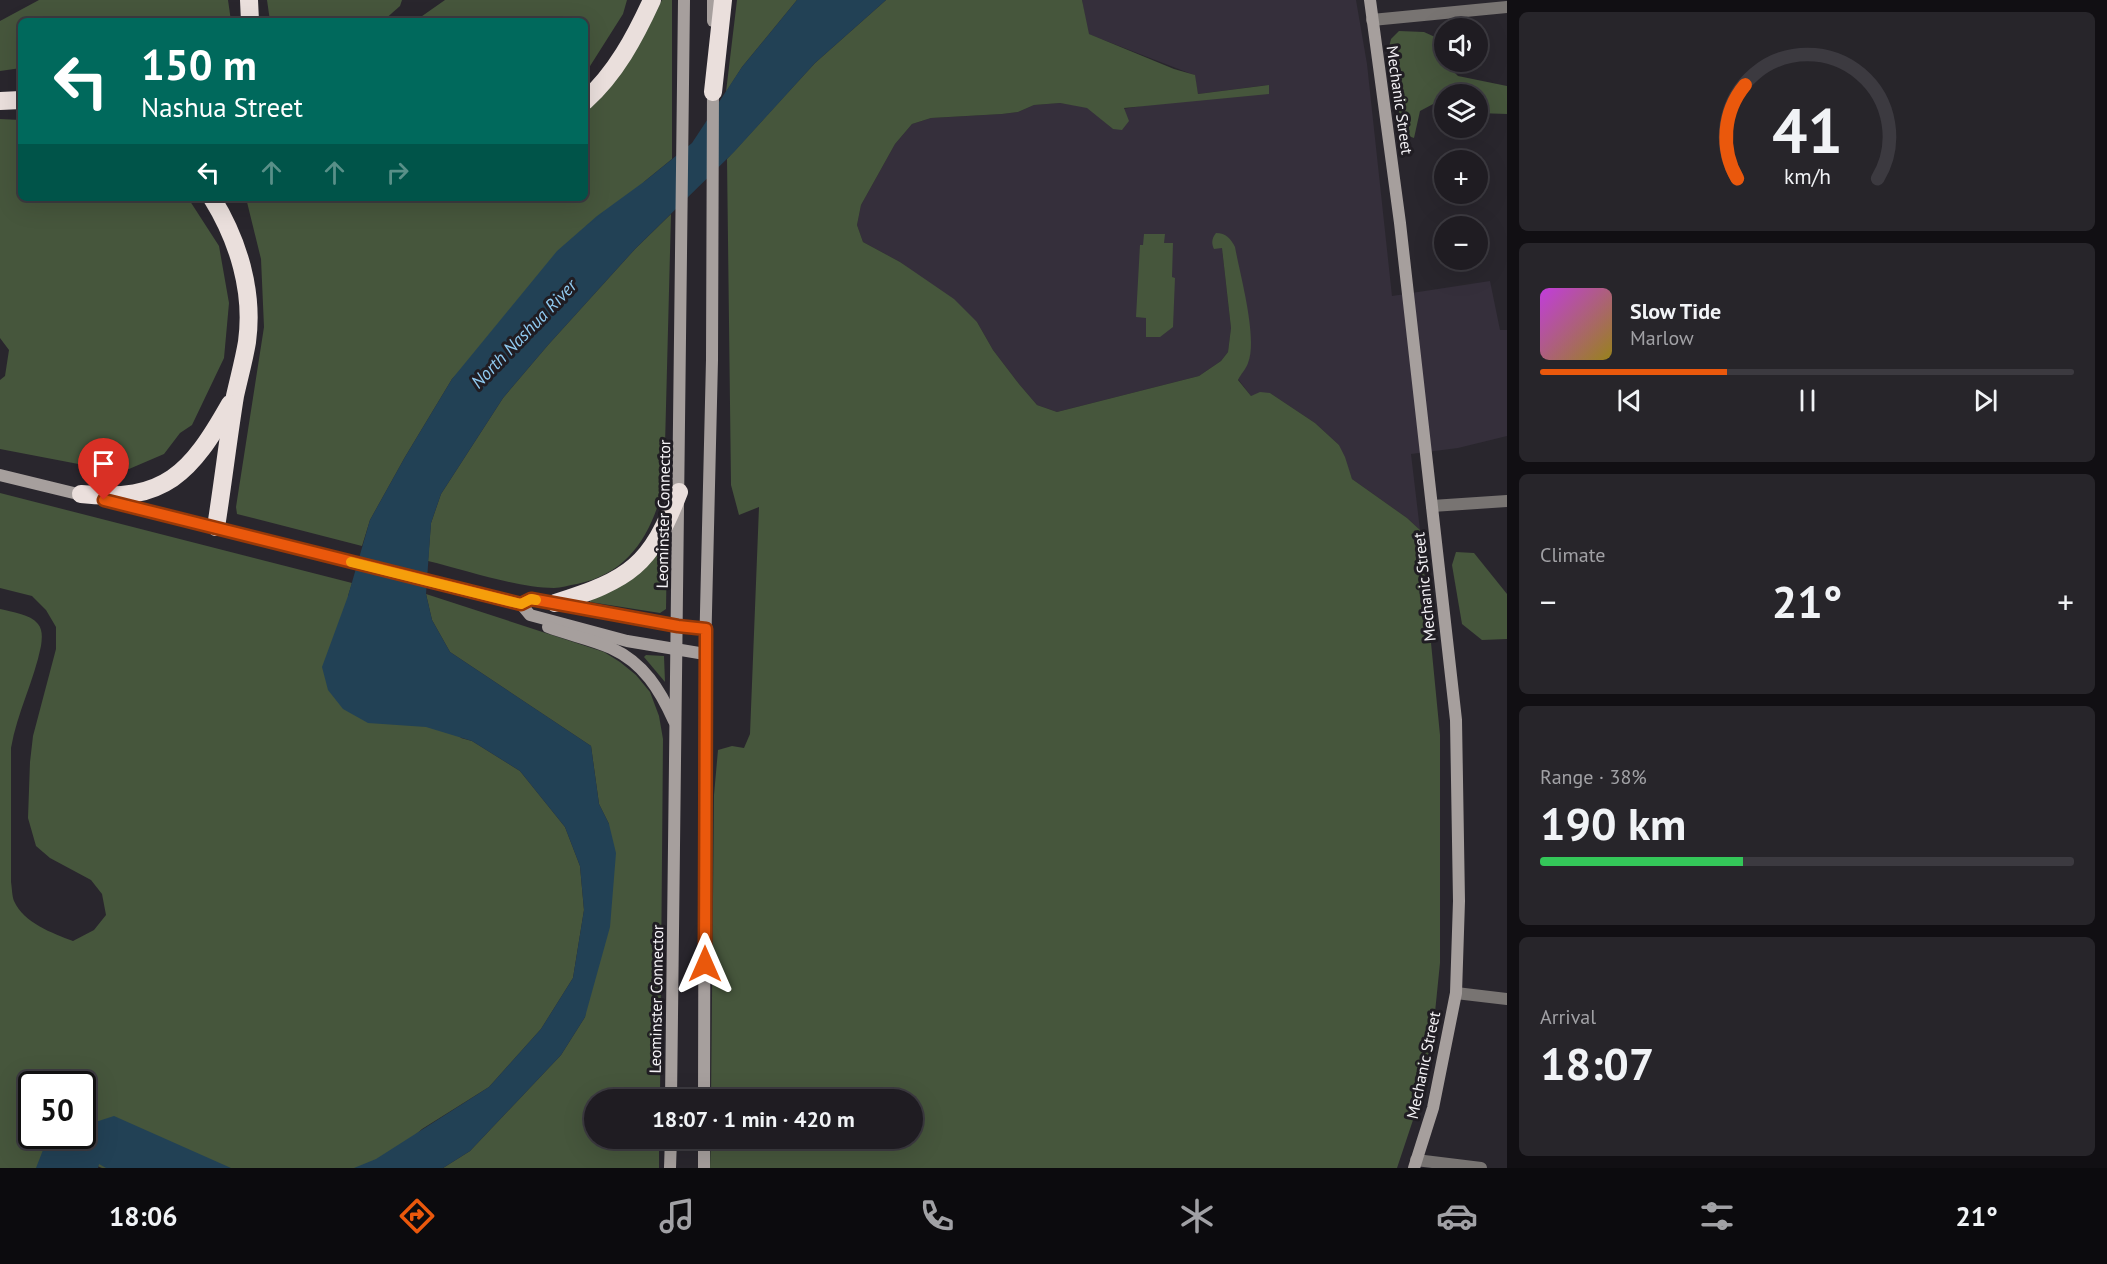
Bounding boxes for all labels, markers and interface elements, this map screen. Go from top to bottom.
map controls [1434,18,1488,270]
button: sound [1434,18,1488,72]
text: 150 m [141,37,257,92]
icon: left [42,42,120,120]
street label: Mechanic Street [1382,44,1418,156]
button: layers [1434,84,1488,138]
text: 41 [1772,89,1842,170]
text: Nashua Street [141,90,303,124]
button: + [1434,150,1488,204]
icon: left [192,156,225,189]
icon: ahead [255,156,288,189]
icon: ahead [318,156,351,189]
icon: right [381,156,414,189]
text: km/h [1783,162,1830,190]
button: − [1434,216,1488,270]
water label: North Nashua River [466,274,582,393]
text: Slow Tide [1630,297,1721,325]
text: Marlow [1630,325,1694,351]
icon: previous [1613,384,1646,417]
icon: pause [1791,384,1824,417]
icon: next [1969,384,2002,417]
pin [78,438,129,500]
street label: Leominster Connector [652,439,674,589]
icon: arrive [87,447,120,480]
street label: Mechanic Street [1408,531,1440,643]
text: Climate [1540,542,1606,568]
text: 21° [1772,572,1842,630]
text: − [1540,580,1557,623]
text: + [2057,580,2074,623]
text: Range · 38% [1540,764,1647,790]
text: 190 km [1540,794,1686,852]
street label: Leominster Connector [645,924,667,1074]
position arrow [673,932,737,996]
text: Arrival [1540,1004,1596,1030]
street label: Mechanic Street [1402,1009,1444,1121]
text: 18:07 [1540,1034,1654,1092]
speed limit sign: 50 [18,1071,96,1149]
text: 18:07 · 1 min · 420 m [652,1105,855,1133]
icon: directions [396,1195,438,1237]
icon: music [656,1195,698,1237]
icon: phone [916,1195,958,1237]
icon: climate [1176,1195,1218,1237]
icon: car [1436,1195,1478,1237]
icon: filters [1696,1195,1738,1237]
text: 18:06 [109,1199,178,1233]
text: 21° [1956,1199,1998,1233]

